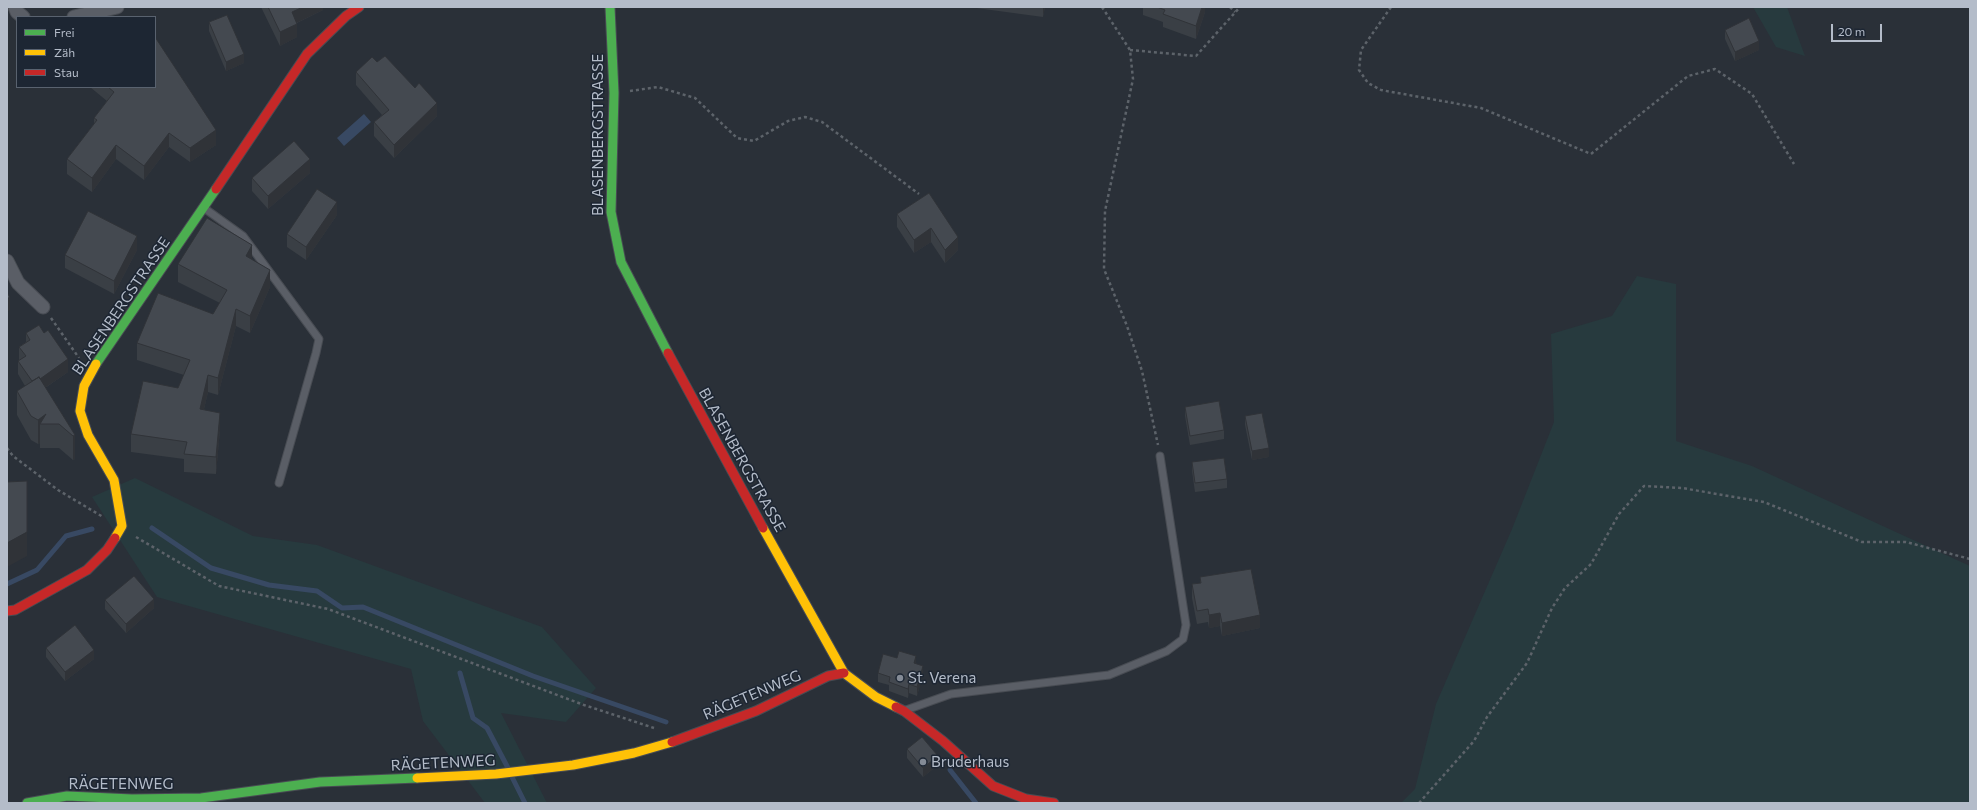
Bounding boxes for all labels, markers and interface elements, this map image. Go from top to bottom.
legend [16,16,156,88]
scale bar [1833,16,1884,42]
text: 20 m [1838,24,1865,38]
text: Frei [54,25,75,39]
text: Zäh [54,45,75,59]
street label: BLASENBERGSTRASSE [589,54,607,216]
text: Stau [54,65,79,79]
street label: BLASENBERGSTRASSE [68,234,174,378]
street label: BLASENBERGSTRASSE [695,385,789,535]
street label: RÄGETENWEG [700,666,804,724]
place label: St. Verena [908,669,976,687]
marker: St. Verena [895,673,905,683]
street label: RÄGETENWEG [390,751,496,775]
place label: Bruderhaus [931,753,1009,771]
marker: Bruderhaus [918,757,928,767]
street label: RÄGETENWEG [69,775,173,793]

